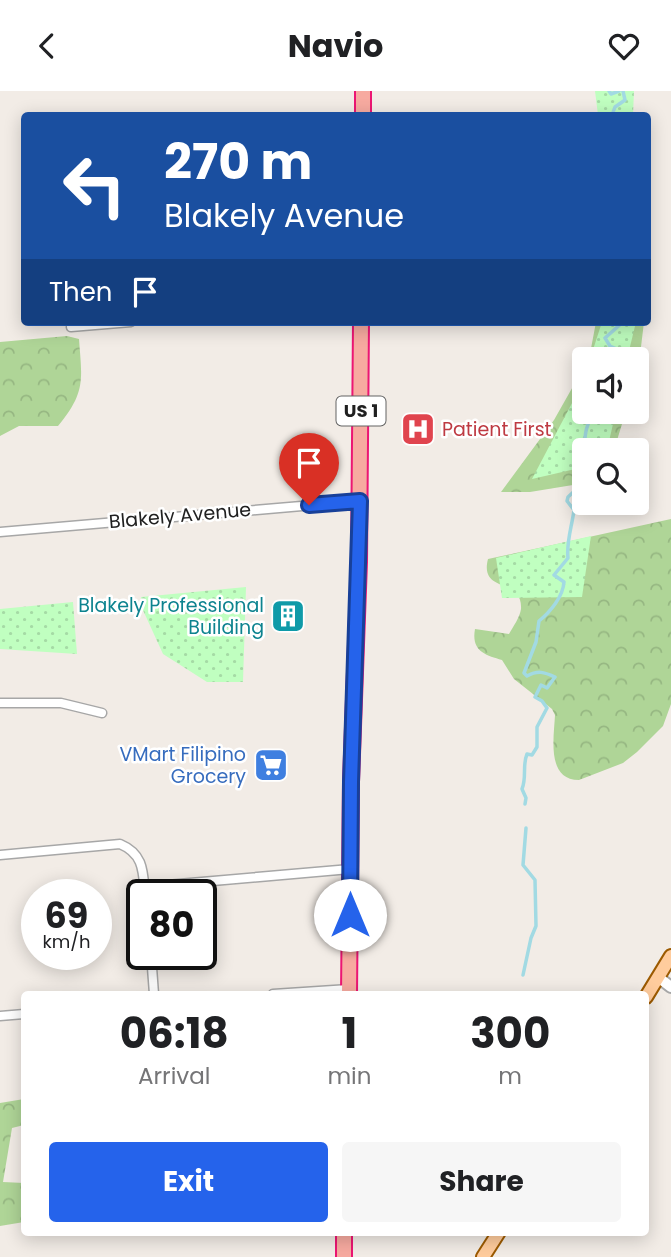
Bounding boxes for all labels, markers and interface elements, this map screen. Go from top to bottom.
text: Navio [288,23,383,68]
icon: back [28,27,66,65]
icon: heart [605,27,643,65]
text: 270 m [164,128,312,196]
icon: left [49,140,140,231]
text: Blakely Avenue [164,193,404,238]
icon: arrive [126,273,164,311]
text: Then [49,274,112,310]
map controls [572,347,649,515]
button: sound [572,347,649,424]
road number: US 1 [336,397,386,425]
hospital icon: Patient First [399,410,437,448]
place label: Patient First [442,416,552,443]
pin [279,433,339,505]
button: search [572,438,649,515]
icon: arrive [290,444,328,482]
street label: Blakely Avenue [108,496,252,535]
place label: Blakely Professional Building [78,592,264,641]
building icon: Blakely Professional Building [269,597,307,635]
place label: VMart Filipino Grocery [119,741,246,790]
supermarket icon: VMart Filipino Grocery [252,746,290,784]
position arrow [313,878,387,952]
speed limit sign: 80 [126,879,217,970]
text: 69 [45,891,88,940]
text: km/h [43,929,90,954]
text: 06:18 [120,1004,229,1063]
text: 1 [342,1004,357,1063]
text: 300 [470,1004,550,1063]
text: Arrival [138,1060,210,1092]
text: min [327,1060,371,1092]
text: m [498,1060,522,1092]
button: Exit [49,1142,328,1222]
button: Share [342,1142,621,1222]

